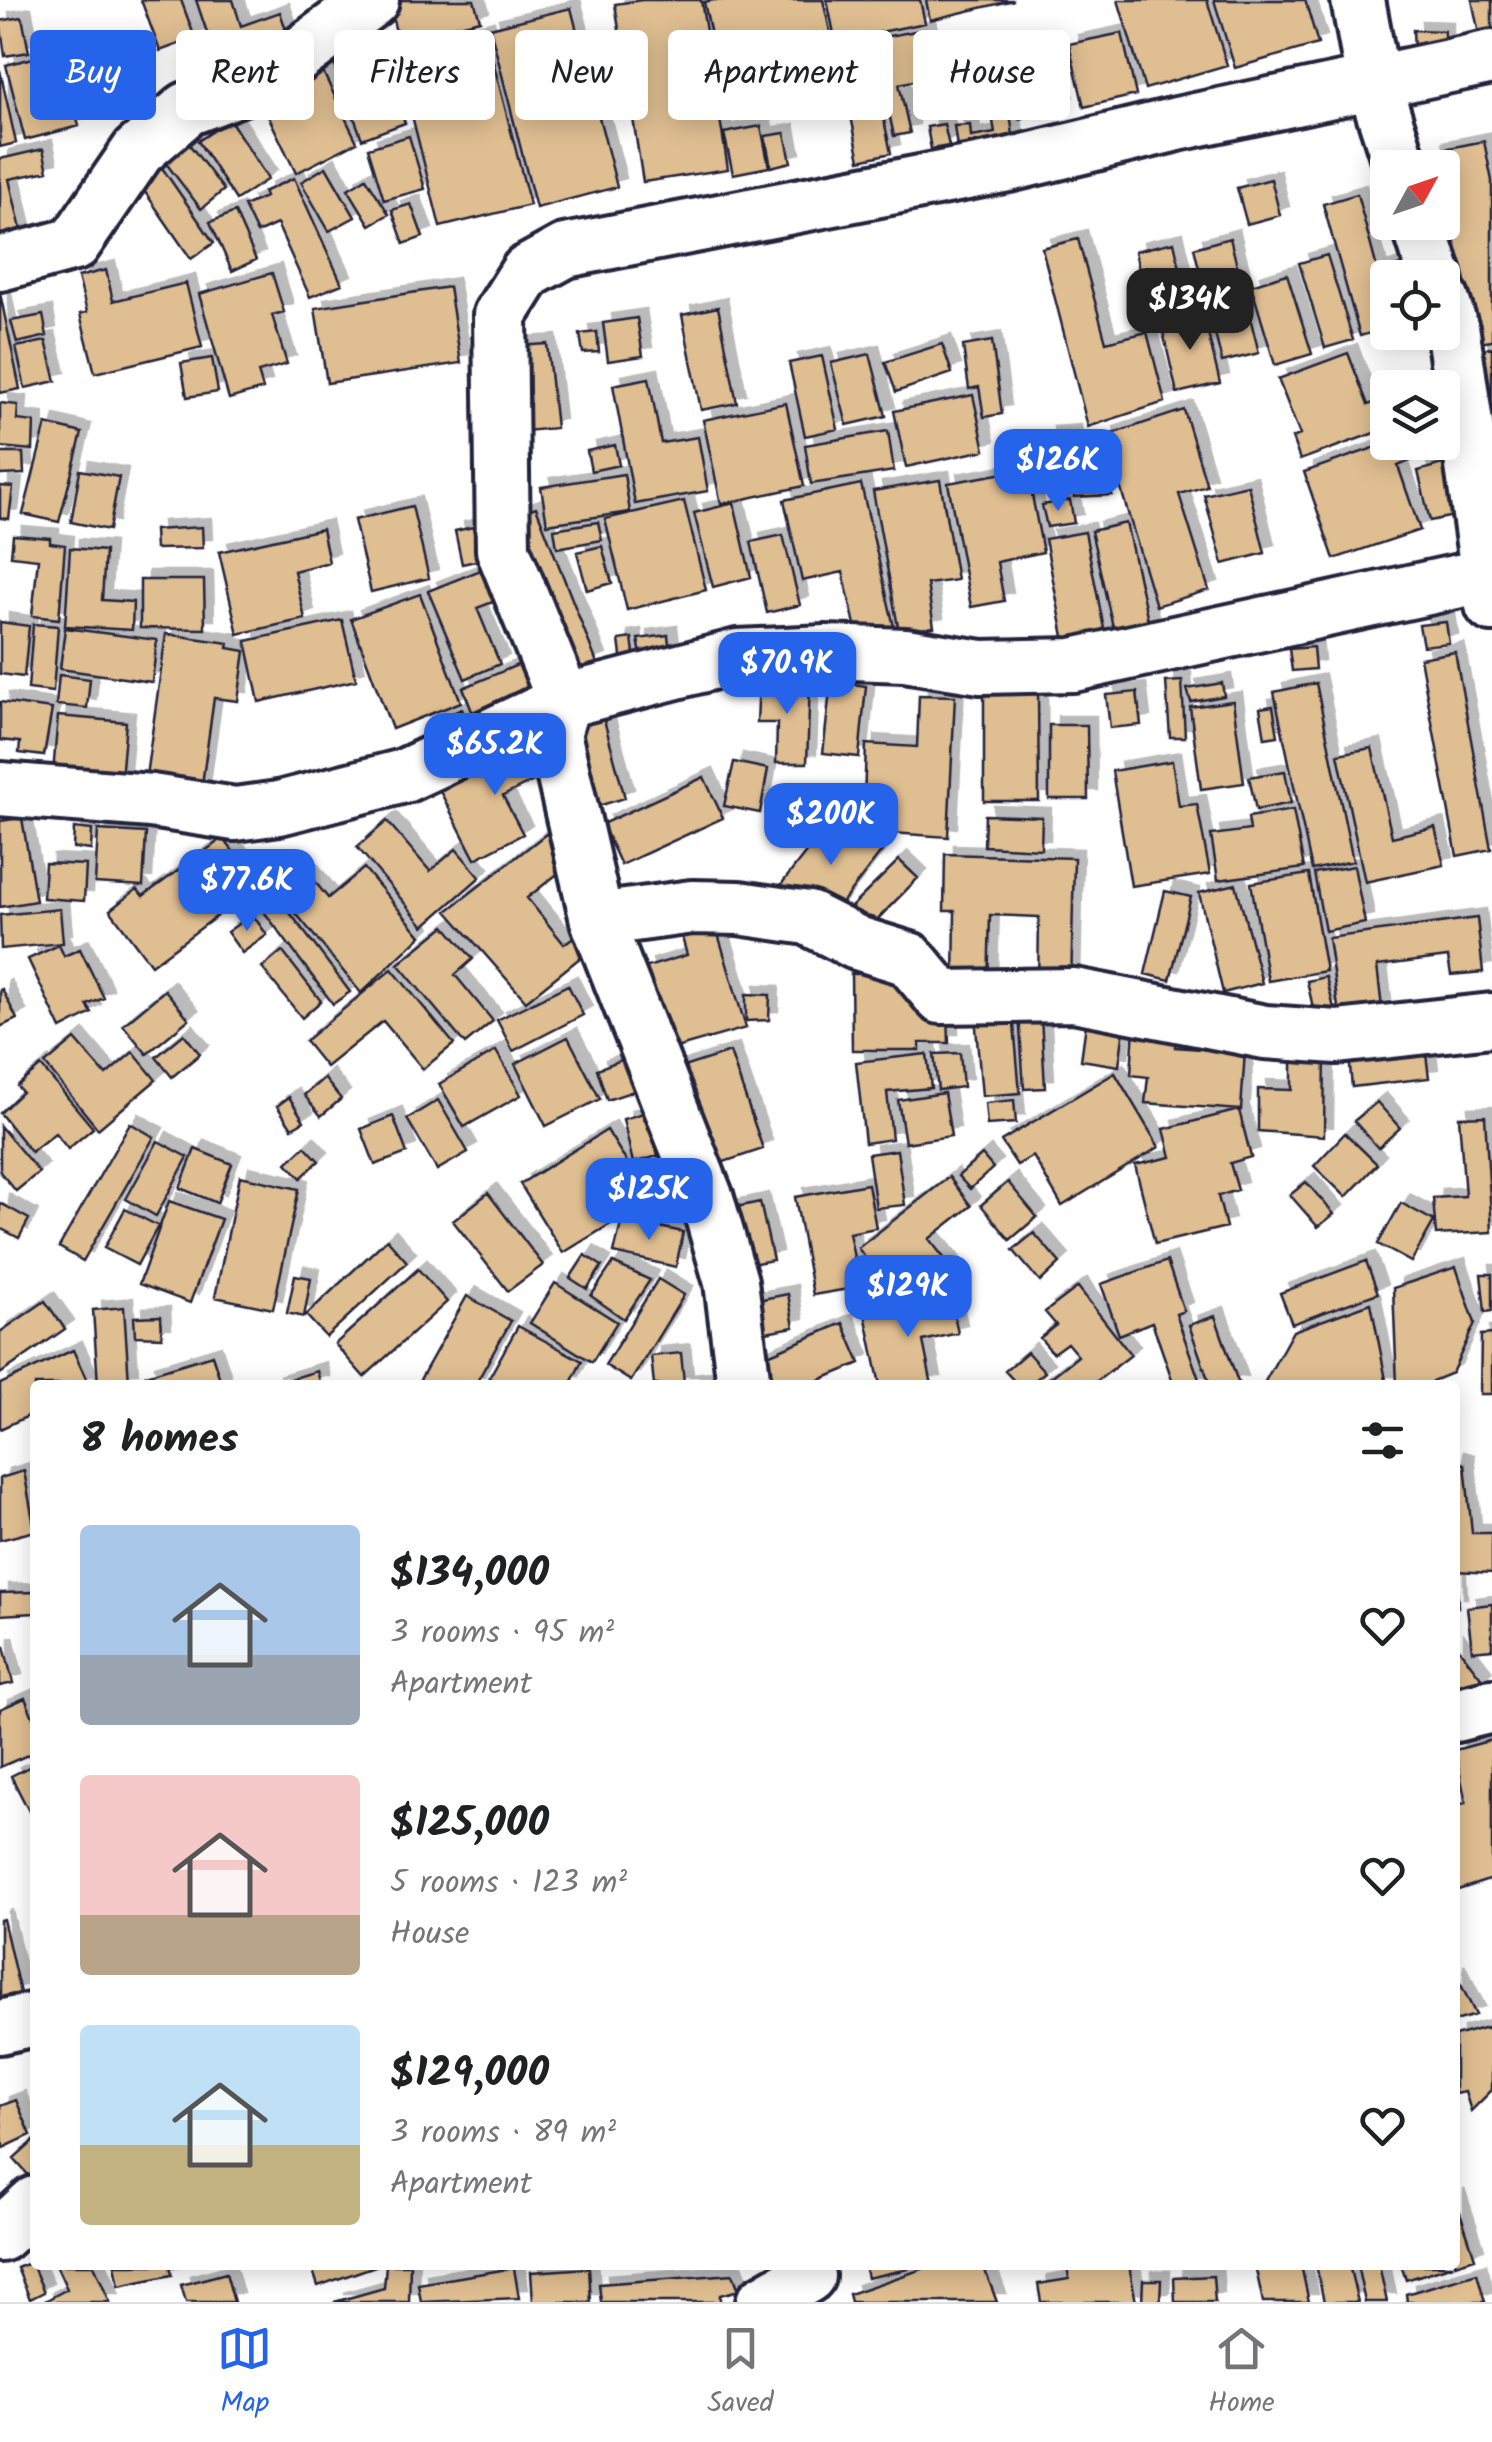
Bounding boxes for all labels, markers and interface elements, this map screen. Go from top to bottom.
chip: Buy [30,30,156,120]
chip: Rent [176,30,314,120]
chip: Filters [334,30,495,120]
chip: New [515,30,648,120]
chip: Apartment [668,30,893,120]
chip: House [913,30,1070,120]
north arrow [1370,150,1460,240]
map controls [1370,150,1460,460]
button: locate [1370,260,1460,350]
pin: $134K [1120,268,1260,353]
text: $134K [1149,275,1231,326]
button: layers [1370,370,1460,460]
pin: $126K [988,429,1128,514]
text: $126K [1016,436,1100,487]
pin: $70.9K [706,632,868,717]
text: $70.9K [740,639,834,690]
pin: $65.2K [414,713,576,798]
text: $65.2K [446,720,544,771]
pin: $200K [761,783,901,868]
text: $200K [786,790,876,841]
pin: $77.6K [166,849,328,934]
text: $77.6K [200,856,294,907]
pin: $125K [579,1158,719,1243]
text: $125K [608,1165,690,1216]
pin: $129K [838,1255,978,1340]
text: $129K [867,1262,949,1313]
text: 8 homes [80,1407,238,1474]
icon: filters [1355,1413,1410,1468]
text: $134,000 [390,1541,549,1608]
icon: home [160,1565,280,1685]
icon: heart [1355,1598,1410,1653]
text: 3 rooms · 95 m² [390,1608,614,1659]
text: Apartment [390,1659,532,1710]
text: $125,000 [390,1791,549,1858]
icon: home [160,1815,280,1935]
icon: heart [1355,1848,1410,1903]
text: 5 rooms · 123 m² [390,1858,627,1909]
text: House [390,1909,469,1960]
text: $129,000 [390,2041,549,2108]
icon: home [160,2065,280,2185]
icon: heart [1355,2098,1410,2153]
text: 3 rooms · 89 m² [390,2108,616,2159]
text: Apartment [390,2159,532,2210]
tab: Map [217,2321,272,2426]
tab: Saved [707,2321,774,2426]
tab: Home [1208,2321,1275,2426]

